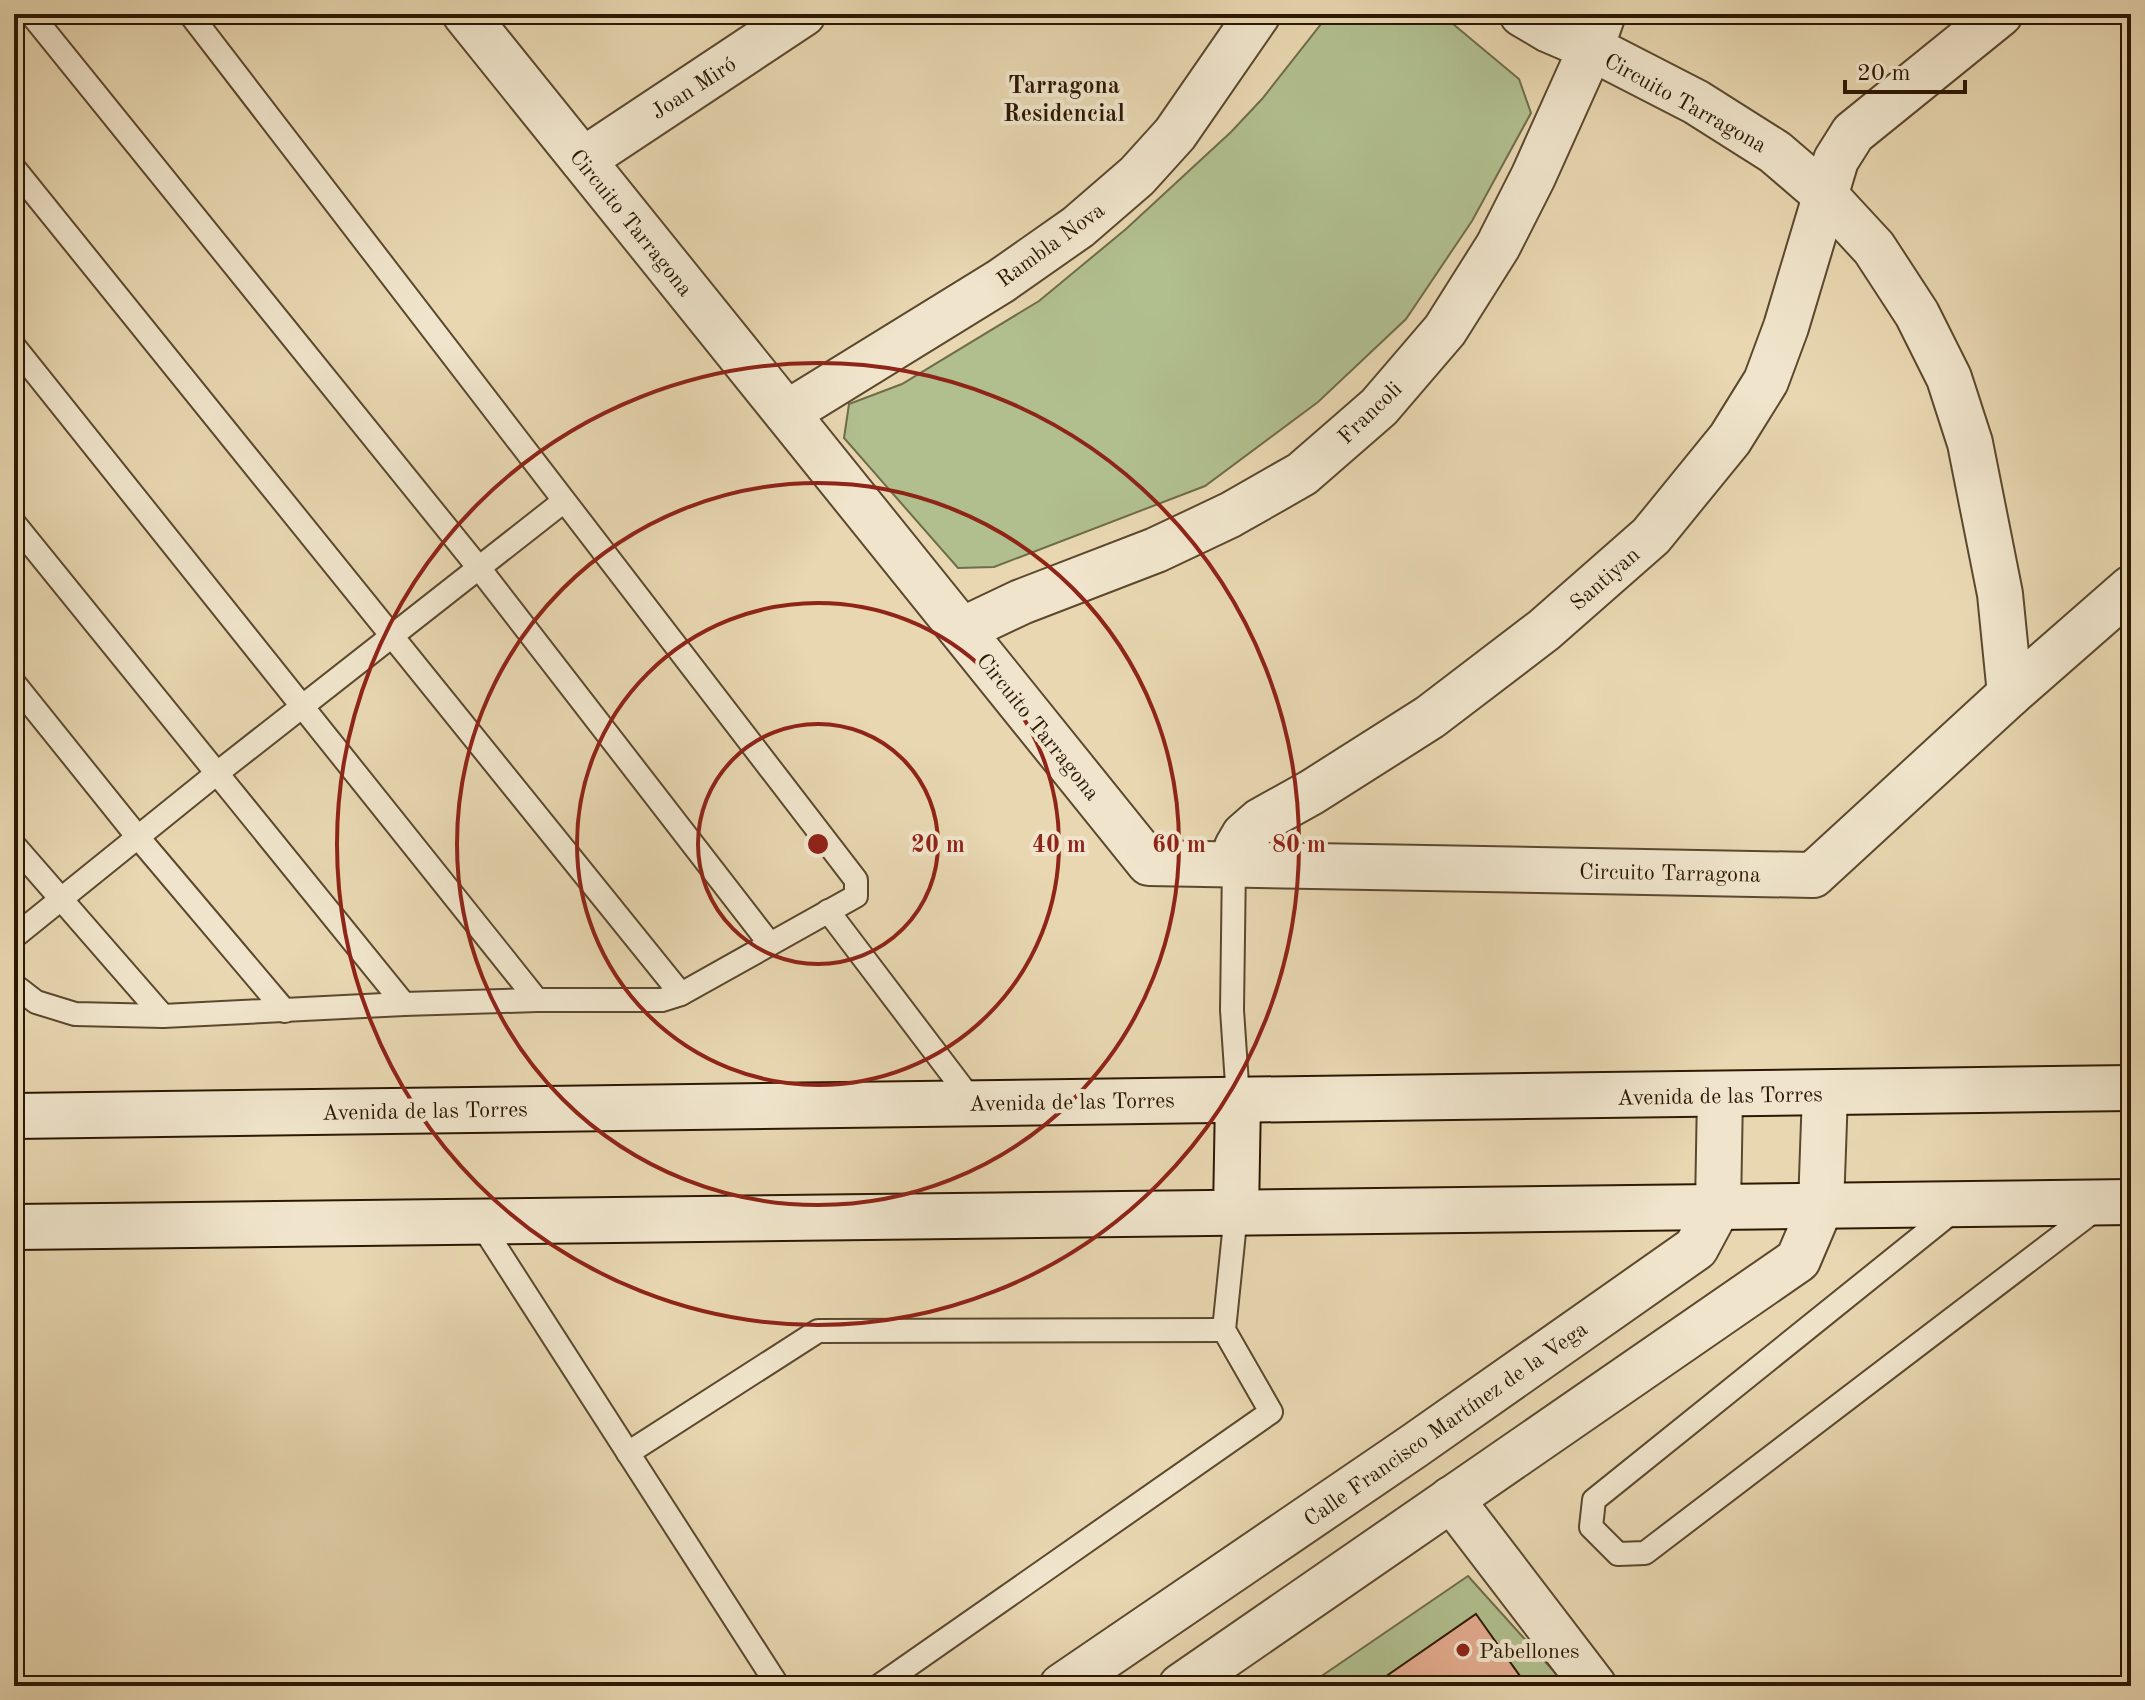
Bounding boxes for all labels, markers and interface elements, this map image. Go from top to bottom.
scale bar [1845,44,1965,94]
street label: Circuito Tarragona [1600,50,1770,157]
street label: Joan Miró [648,53,740,124]
text: 20 m [1857,62,1911,86]
district label: Tarragona Residencial [1003,75,1125,127]
street label: Circuito Tarragona [565,146,696,301]
street label: Rambla Nova [993,199,1109,292]
street label: Francoli [1334,378,1406,449]
street label: Santiyan [1566,544,1644,615]
street label: Circuito Tarragona [972,650,1103,805]
centre of rings [804,830,832,858]
text: 20 m [911,834,965,858]
text: 40 m [1032,834,1086,858]
text: 60 m [1152,834,1206,858]
text: 80 m [1272,834,1326,858]
street label: Circuito Tarragona [1579,861,1761,887]
street label: Avenida de las Torres [1617,1084,1823,1110]
street label: Avenida de las Torres [969,1090,1175,1116]
street label: Avenida de las Torres [322,1099,528,1125]
street label: Calle Francisco Martínez de la Vega [1300,1318,1592,1531]
marker: Pabellones [1454,1641,1472,1659]
place label: Pabellones [1479,1641,1580,1663]

